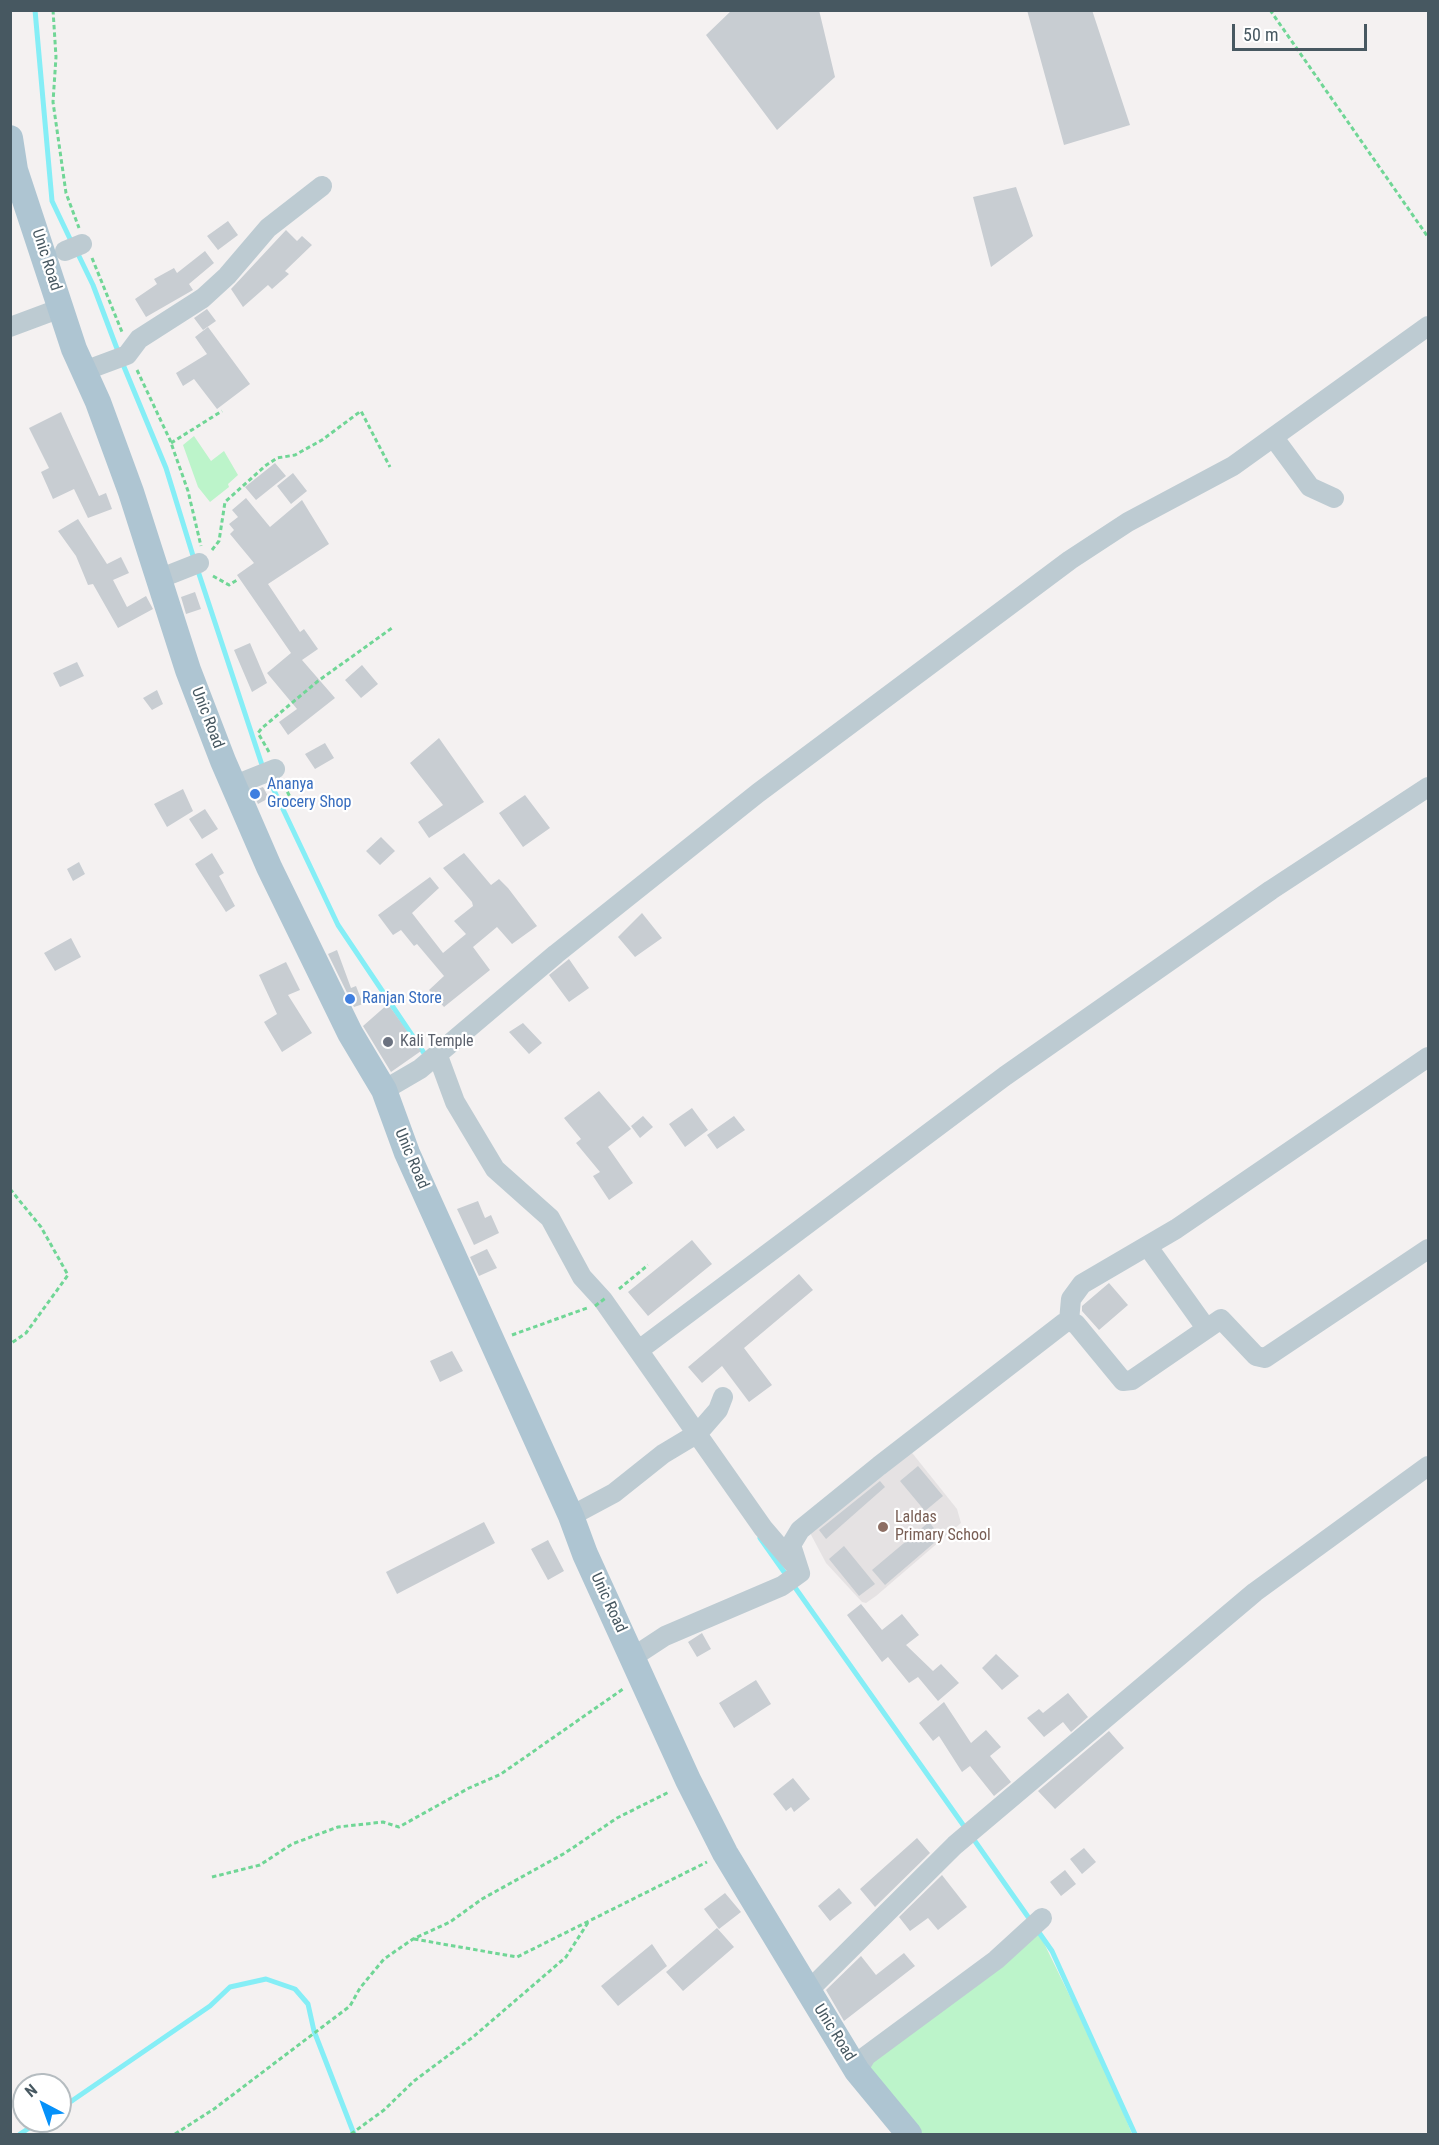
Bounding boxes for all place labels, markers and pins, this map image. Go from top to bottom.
place label: Ananya Grocery Shop [267,775,351,813]
marker: Ananya Grocery Shop [248,787,262,801]
place label: Ranjan Store [362,989,442,1009]
marker: Ranjan Store [343,992,357,1006]
place label: Kali Temple [400,1032,474,1052]
marker: Kali Temple [381,1035,395,1049]
place label: Laldas Primary School [895,1508,991,1546]
marker: Laldas Primary School [876,1520,890,1534]

